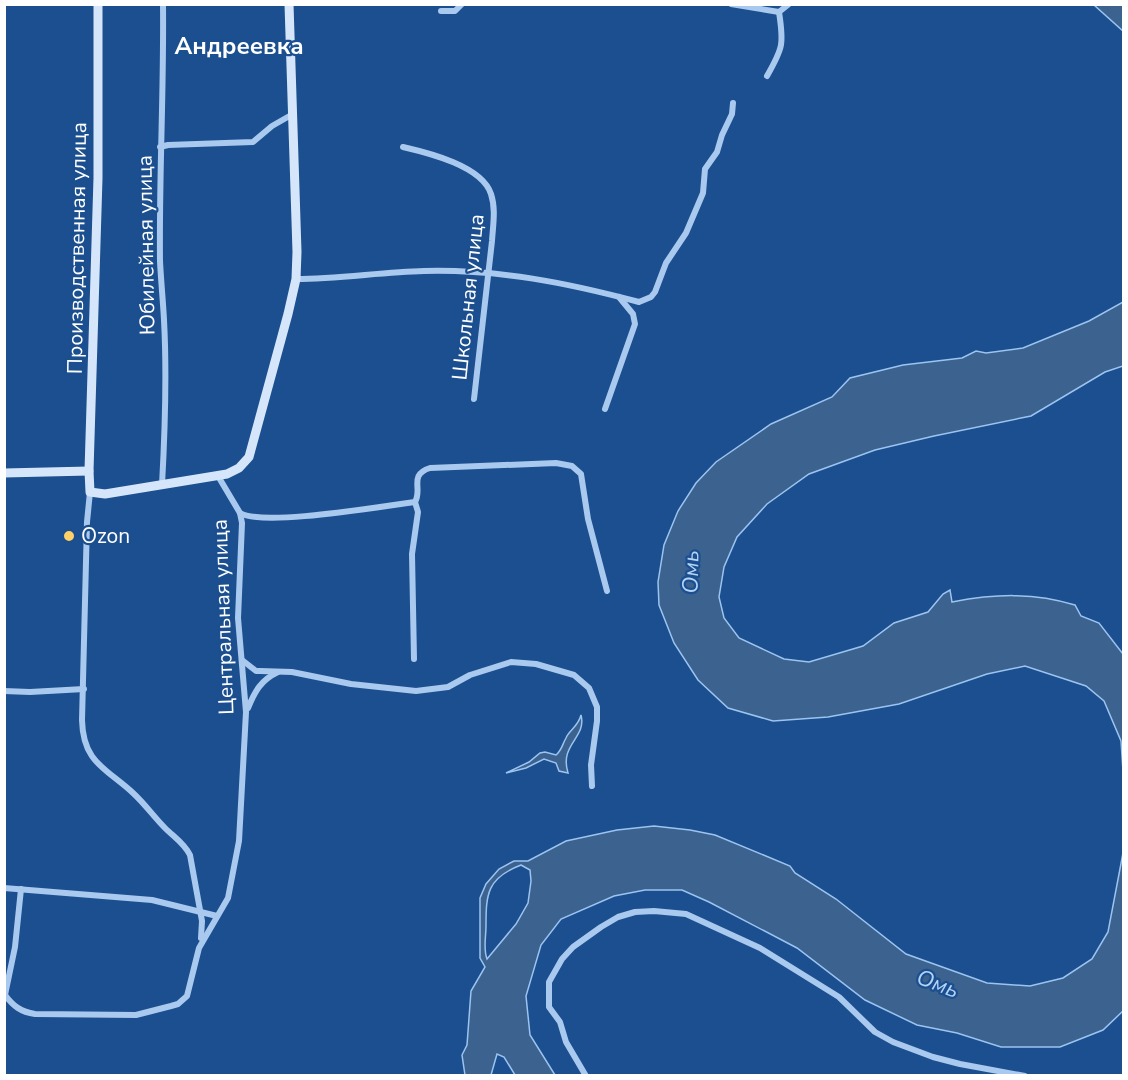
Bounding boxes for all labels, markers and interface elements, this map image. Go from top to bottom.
district label: Андреевка [174,30,304,62]
street label: Производственная улица [61,122,93,374]
street label: Юбилейная улица [130,155,162,335]
street label: Школьная улица [445,212,491,382]
street label: Центральная улица [206,519,240,715]
place label: Ozon [81,522,130,550]
marker: Ozon [62,529,76,543]
water label: Омь [676,550,706,594]
water label: Омь [912,962,963,1006]

